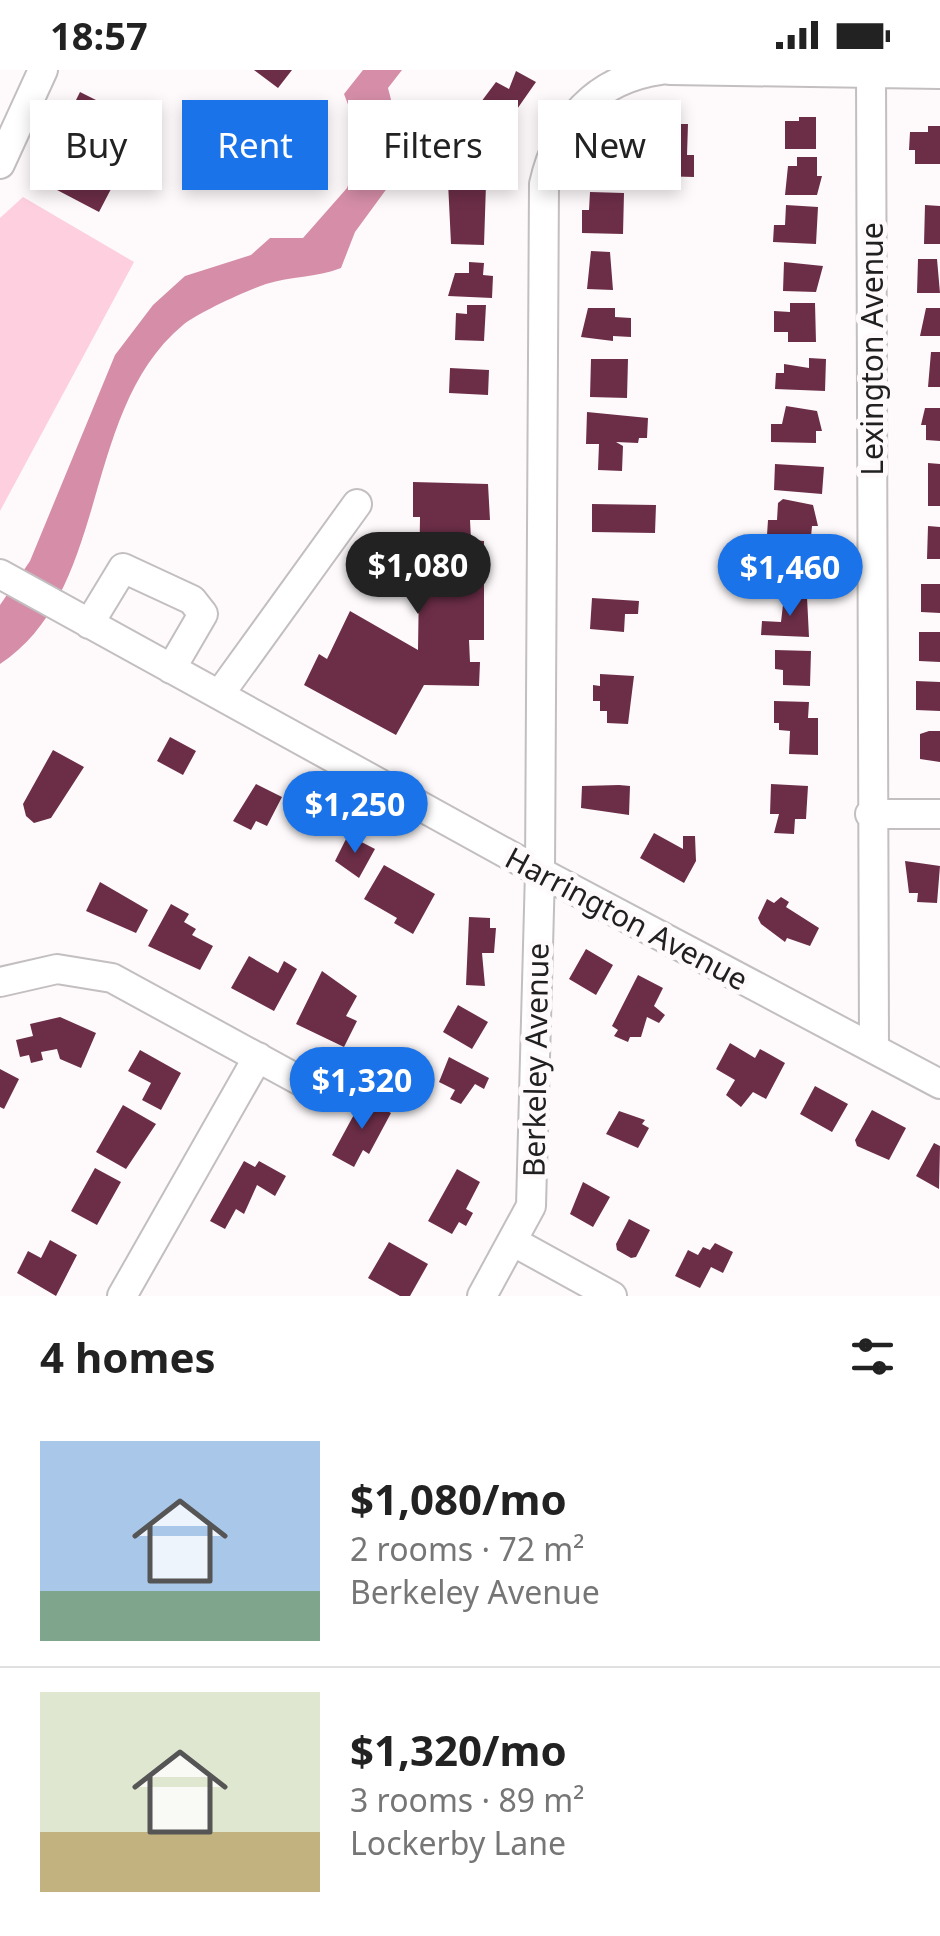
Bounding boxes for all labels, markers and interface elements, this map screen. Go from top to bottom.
text: 18:57 [50,9,148,61]
chip: Buy [30,100,162,190]
chip: Rent [182,100,328,190]
chip: Filters [348,100,518,190]
chip: New [538,100,681,190]
street label: Lexington Avenue [851,222,892,476]
pin: $1,080 [337,532,499,617]
pin: $1,460 [709,534,871,619]
text: $1,080 [368,543,468,586]
text: $1,460 [740,545,840,588]
pin: $1,250 [274,771,436,856]
text: $1,250 [305,782,405,825]
street label: Harrington Avenue [499,837,755,999]
street label: Berkeley Avenue [512,943,558,1177]
pin: $1,320 [281,1047,443,1132]
text: $1,320 [312,1058,412,1101]
text: 4 homes [40,1328,216,1385]
icon: filters [845,1329,900,1384]
text: $1,080/mo [350,1470,567,1527]
icon: home [120,1481,240,1601]
text: 2 rooms · 72 m² [350,1527,584,1570]
text: Berkeley Avenue [350,1570,600,1613]
text: $1,320/mo [350,1721,567,1778]
icon: home [120,1732,240,1852]
text: 3 rooms · 89 m² [350,1778,584,1821]
text: Lockerby Lane [350,1821,566,1864]

